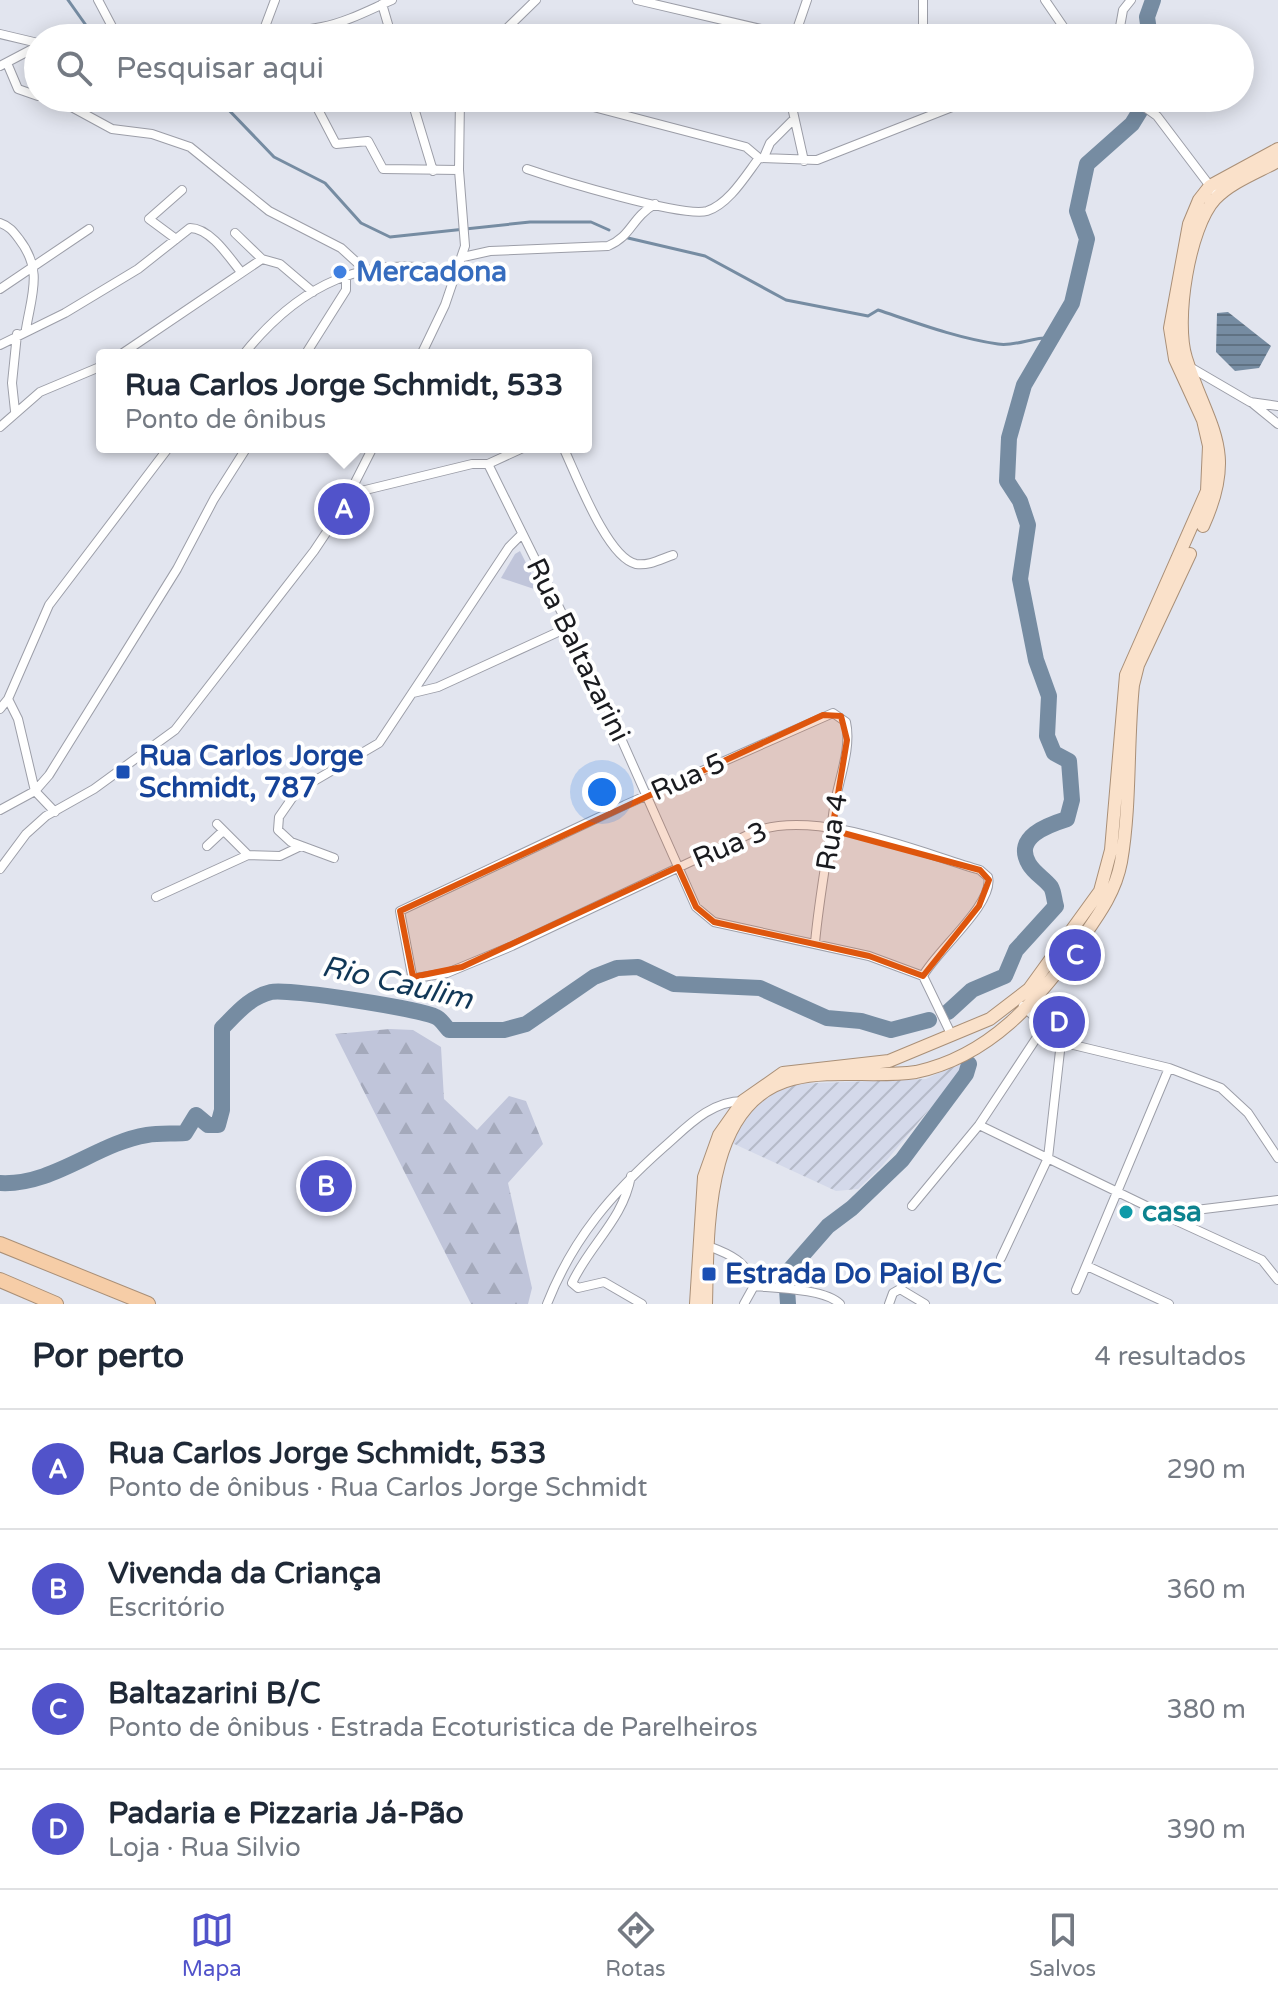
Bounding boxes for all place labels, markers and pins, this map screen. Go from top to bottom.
place label: Mercadona [356,255,507,289]
marker: Mercadona [331,263,349,281]
pin: A [318,479,370,539]
place label: Rua Carlos Jorge Schmidt, 787 [139,739,364,805]
marker: Rua Carlos Jorge Schmidt, 787 [114,763,132,781]
pin: C [1049,925,1101,985]
pin: D [1033,992,1085,1052]
pin: B [300,1156,352,1216]
place label: casa [1142,1195,1202,1229]
marker: casa [1117,1203,1135,1221]
place label: Estrada Do Paiol B/C [725,1257,1002,1291]
marker: Estrada Do Paiol B/C [700,1265,718,1283]

